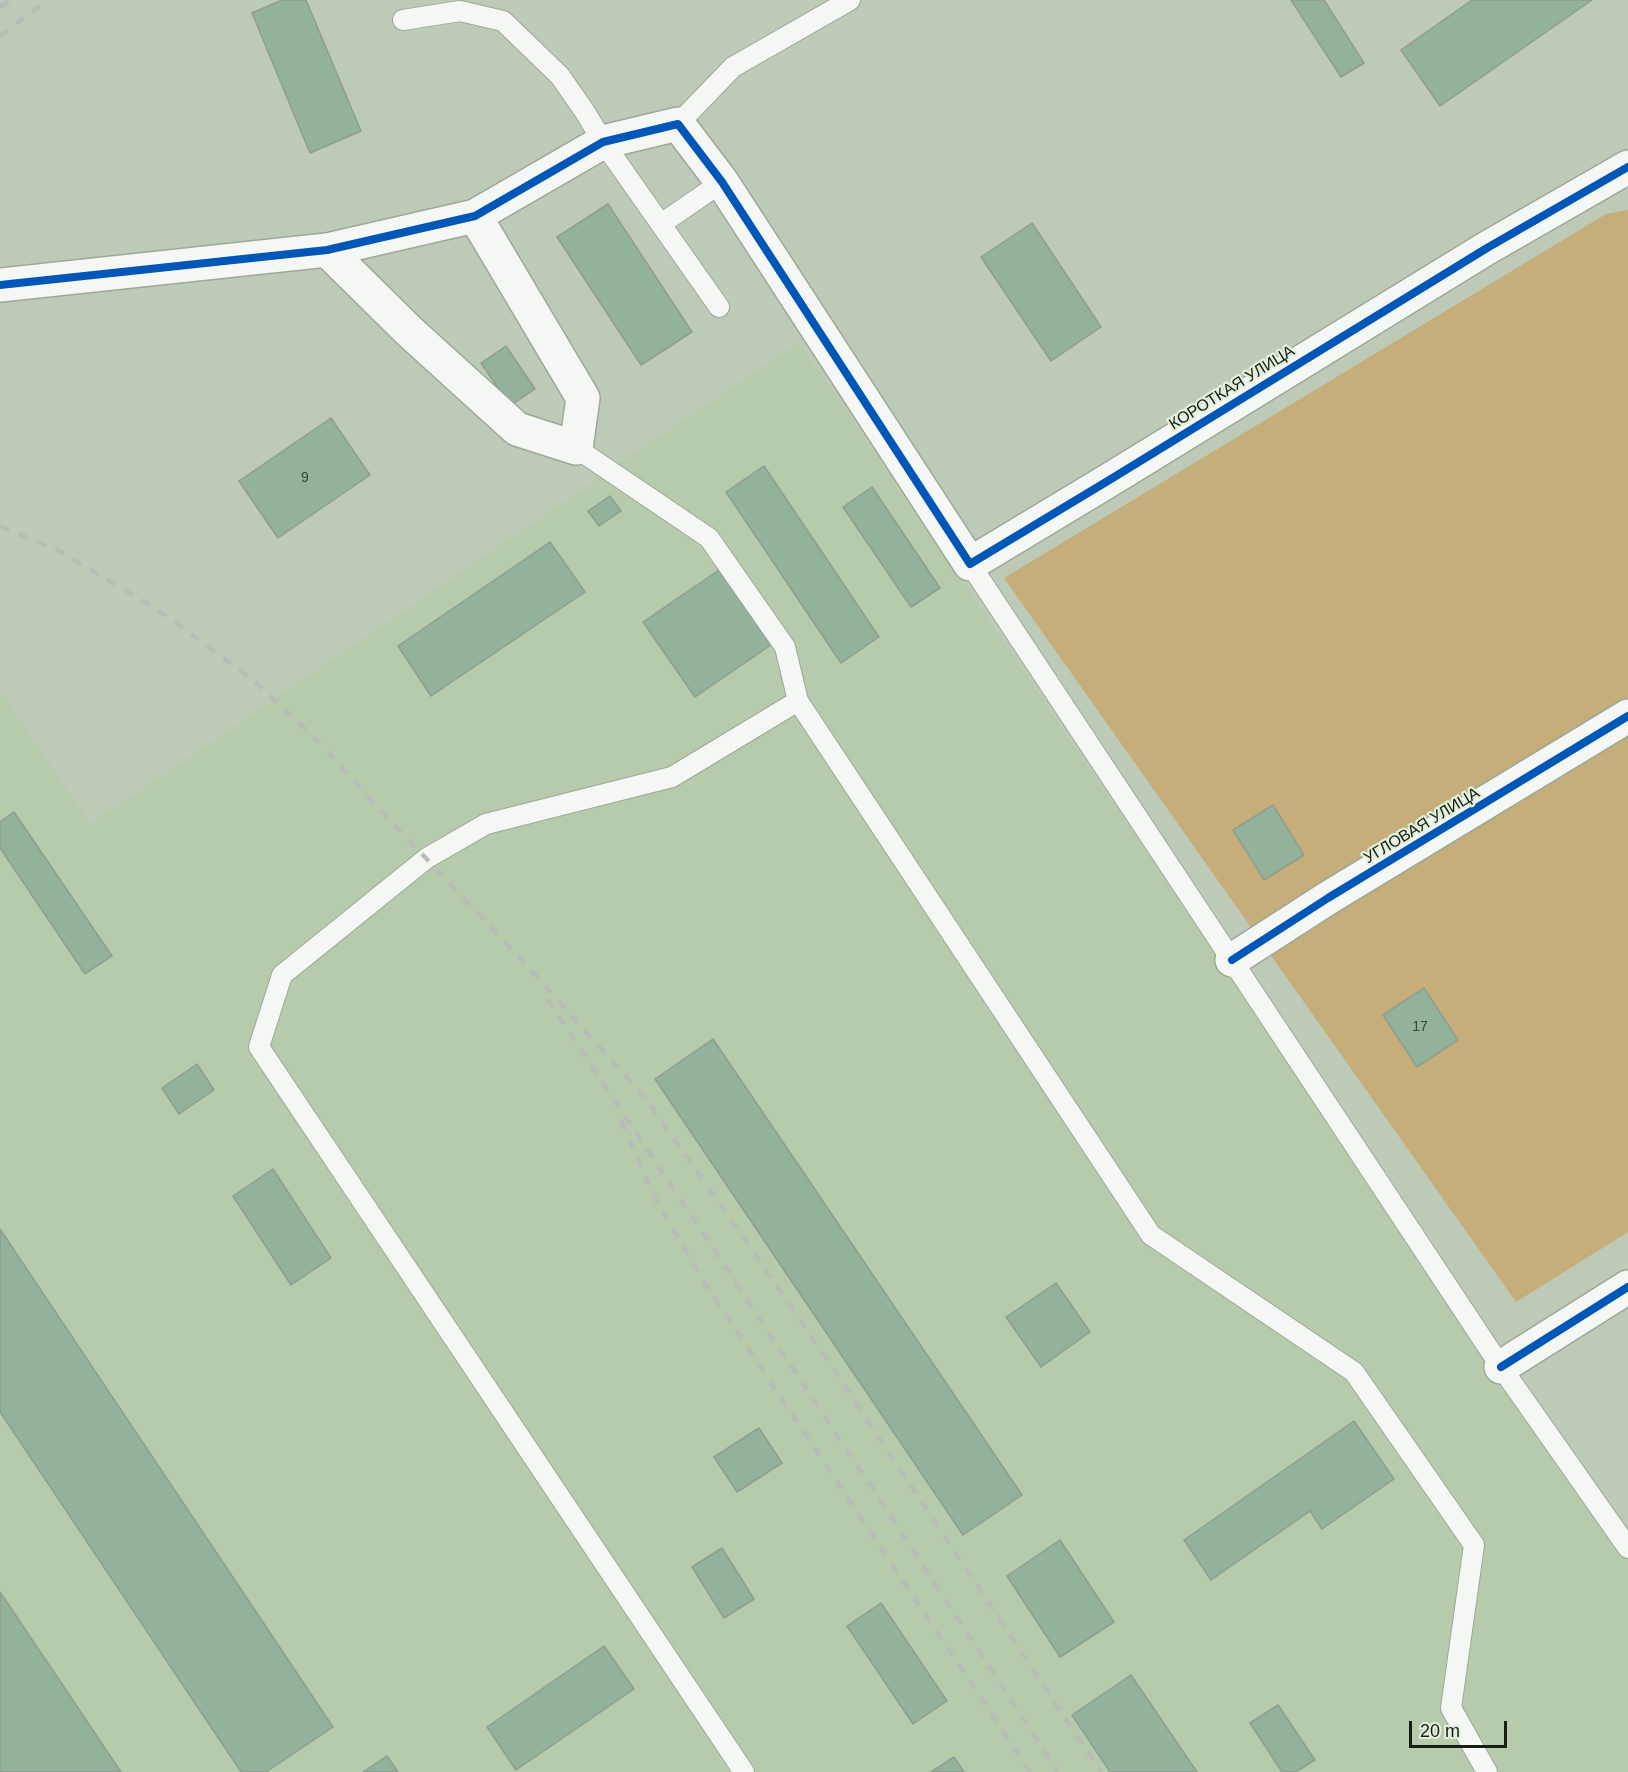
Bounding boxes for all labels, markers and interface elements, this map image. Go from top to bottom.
street label: КОРОТКАЯ УЛИЦА [1166,342,1298,434]
house number: 9 [301,470,309,486]
street label: УГЛОВАЯ УЛИЦА [1361,784,1483,868]
house number: 17 [1412,1019,1428,1035]
scale bar [1412,1709,1510,1747]
text: 20 m [1420,1721,1460,1741]

